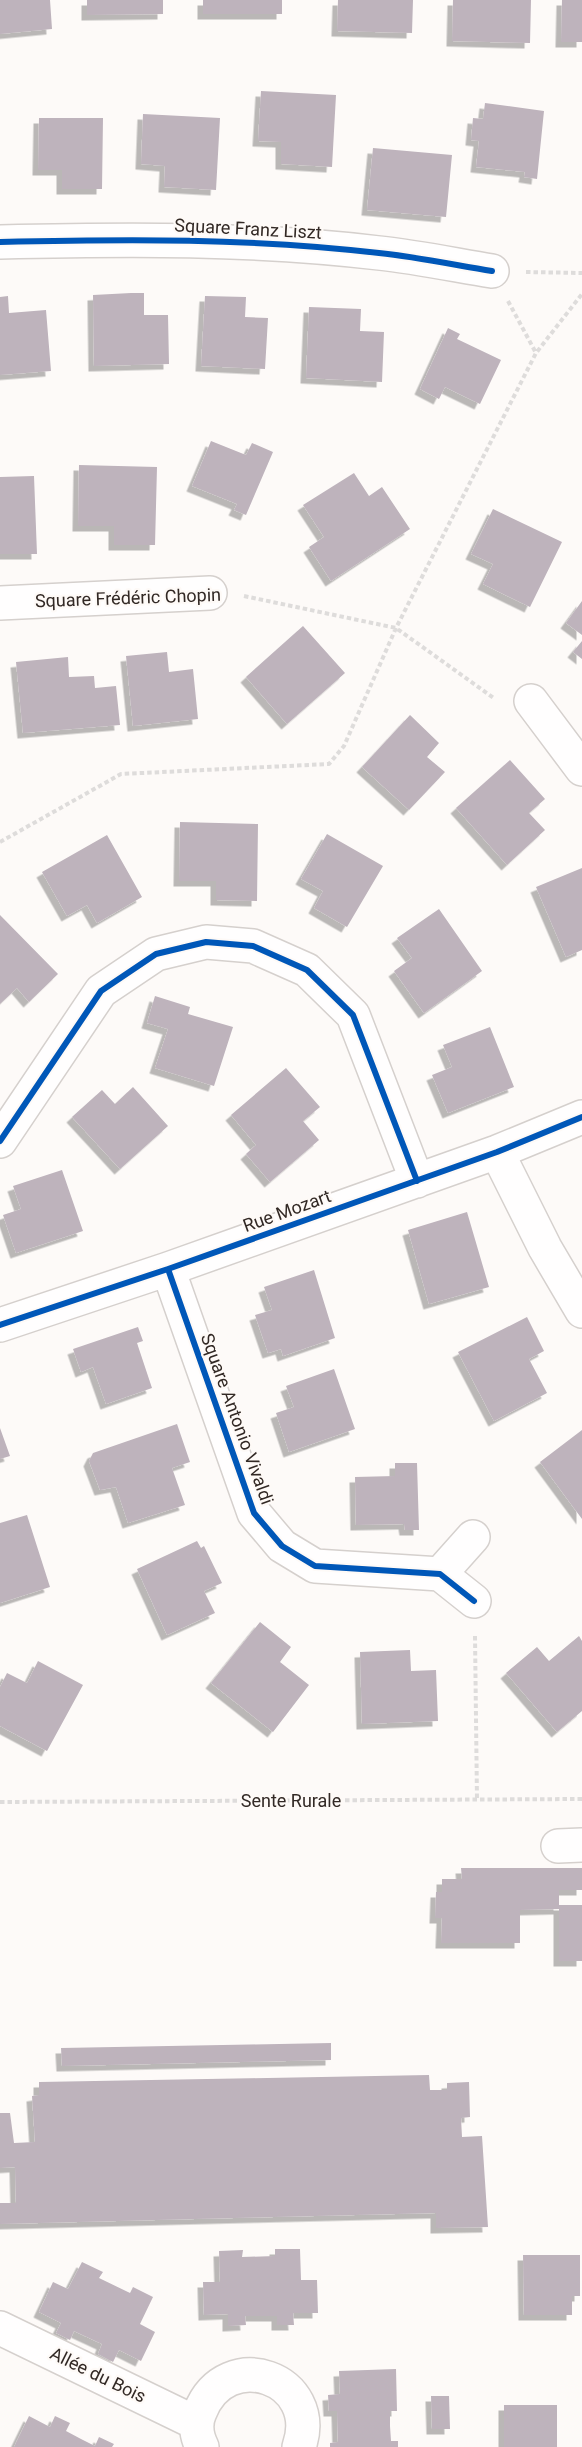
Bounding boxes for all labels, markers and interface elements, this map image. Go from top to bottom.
street label: Square Franz Liszt [174,214,322,243]
street label: Square Frédéric Chopin [35,584,221,611]
street label: Rue Mozart [240,1185,334,1236]
street label: Square Antonio Vivaldi [197,1330,278,1507]
street label: Sente Rurale [241,1790,341,1811]
street label: Allée du Bois [47,2342,149,2407]

